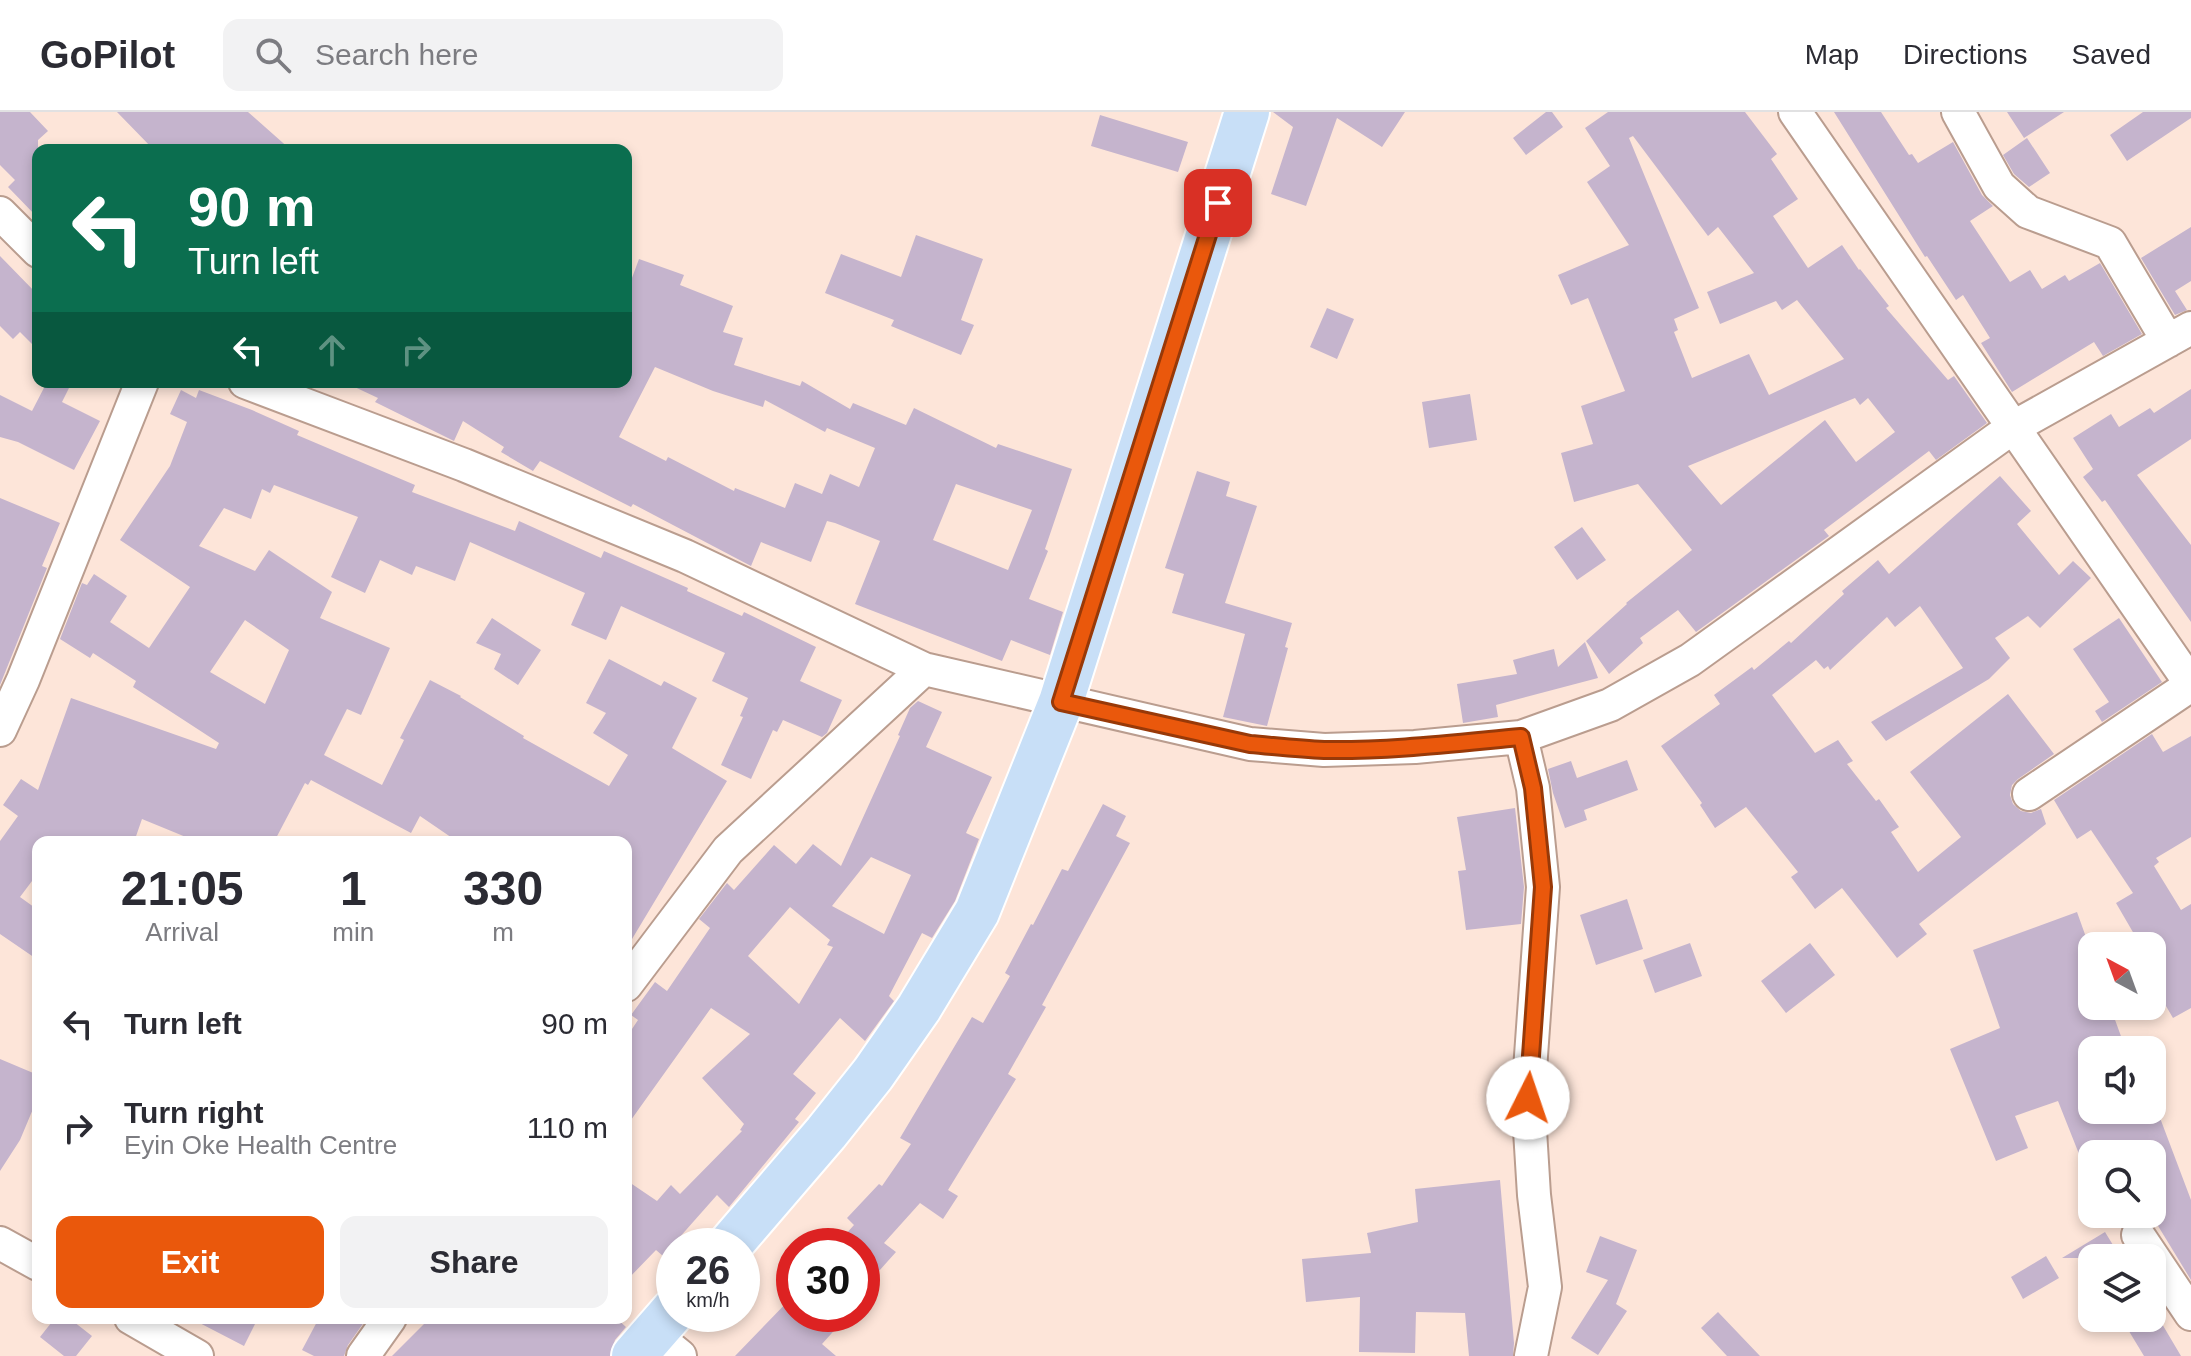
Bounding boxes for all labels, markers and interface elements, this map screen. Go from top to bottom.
search box [223,19,783,91]
icon: search [251,33,295,77]
text: GoPilot [40,34,175,76]
text: Search here [315,38,479,71]
text: Map [1805,39,1859,70]
text: Directions [1903,39,2028,70]
text: Saved [2072,39,2151,70]
pin [1184,169,1252,237]
text: 90 m [188,175,316,238]
icon: left [56,176,160,280]
icon: arrive [1196,181,1240,225]
text: Turn left [188,241,319,282]
icon: left [226,328,270,372]
icon: ahead [310,328,354,372]
icon: right [394,328,438,372]
text: 21:05 [121,862,244,915]
text: 1 [340,862,367,915]
text: 330 [463,862,543,915]
text: Arrival [145,917,219,947]
text: min [332,917,374,947]
text: m [492,917,514,947]
north arrow [2078,932,2166,1020]
map controls [2078,932,2166,1332]
icon: left [56,1002,100,1046]
text: Turn left [124,1007,242,1040]
text: 90 m [541,1007,608,1040]
button: sound [2078,1036,2166,1124]
position arrow [1486,1056,1570,1140]
text: Turn right [124,1096,263,1129]
icon: right [56,1106,100,1150]
text: 110 m [527,1111,608,1144]
text: Eyin Oke Health Centre [124,1130,397,1160]
button: search [2078,1140,2166,1228]
button: Exit [56,1216,324,1308]
button: Share [340,1216,608,1308]
speed limit sign: 30 [776,1228,880,1332]
button: layers [2078,1244,2166,1332]
text: 26 [686,1248,730,1292]
text: km/h [686,1289,730,1311]

